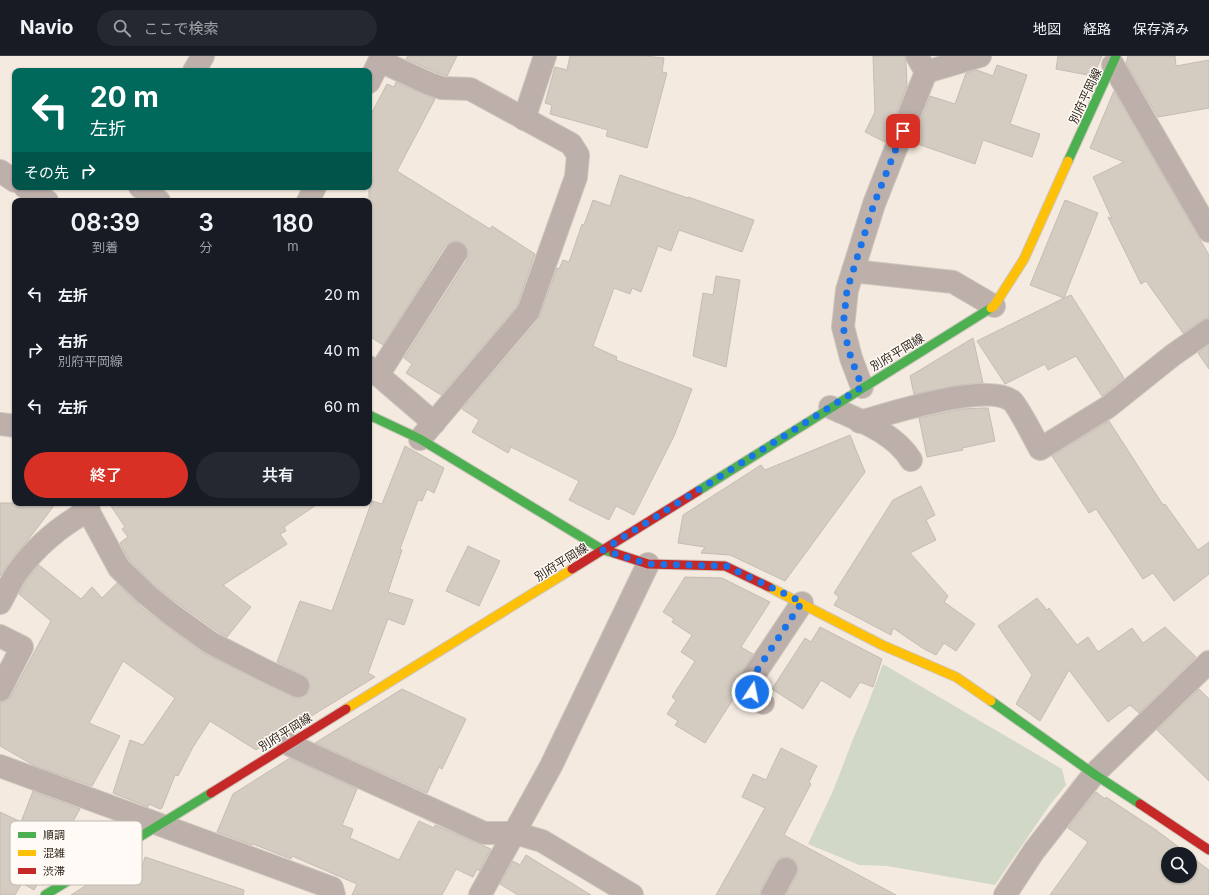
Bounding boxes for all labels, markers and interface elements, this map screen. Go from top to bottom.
search box [97,10,377,46]
text: Navio [20,16,73,39]
icon: search [111,17,133,39]
text: ここで検索 [143,19,218,38]
text: 地図 [1033,20,1061,37]
text: 経路 [1083,20,1111,37]
text: 保存済み [1133,20,1189,37]
street label: 別府平岡線 [1066,66,1104,126]
text: 20 m [90,80,159,114]
icon: left [24,84,76,136]
pin [886,114,920,148]
text: 左折 [90,118,126,139]
icon: arrive [892,120,914,142]
icon: right [77,160,99,182]
text: その先 [24,163,69,182]
text: 08:39 [70,208,140,237]
text: 3 [198,208,214,237]
text: 180 [272,209,314,238]
text: m [287,238,299,254]
text: 到着 [92,239,118,255]
text: 分 [200,239,213,255]
icon: left [24,283,46,305]
text: 20 m [324,285,360,304]
text: 左折 [58,286,88,305]
street label: 別府平岡線 [867,330,927,374]
text: 右折 [58,332,88,351]
icon: right [24,339,46,361]
text: 40 m [323,341,360,360]
text: 別府平岡線 [58,353,123,369]
icon: left [24,395,46,417]
text: 60 m [324,397,360,416]
text: 左折 [58,398,88,417]
button: 終了 [24,452,188,498]
button: 共有 [196,452,360,498]
street label: 別府平岡線 [532,540,590,584]
position arrow [731,671,773,713]
street label: 別府平岡線 [256,710,314,754]
legend [10,821,142,885]
text: 順調 [43,828,65,842]
text: 混雑 [43,846,65,860]
map controls [1161,847,1197,883]
button: search [1161,847,1197,883]
text: 渋滞 [43,864,65,878]

